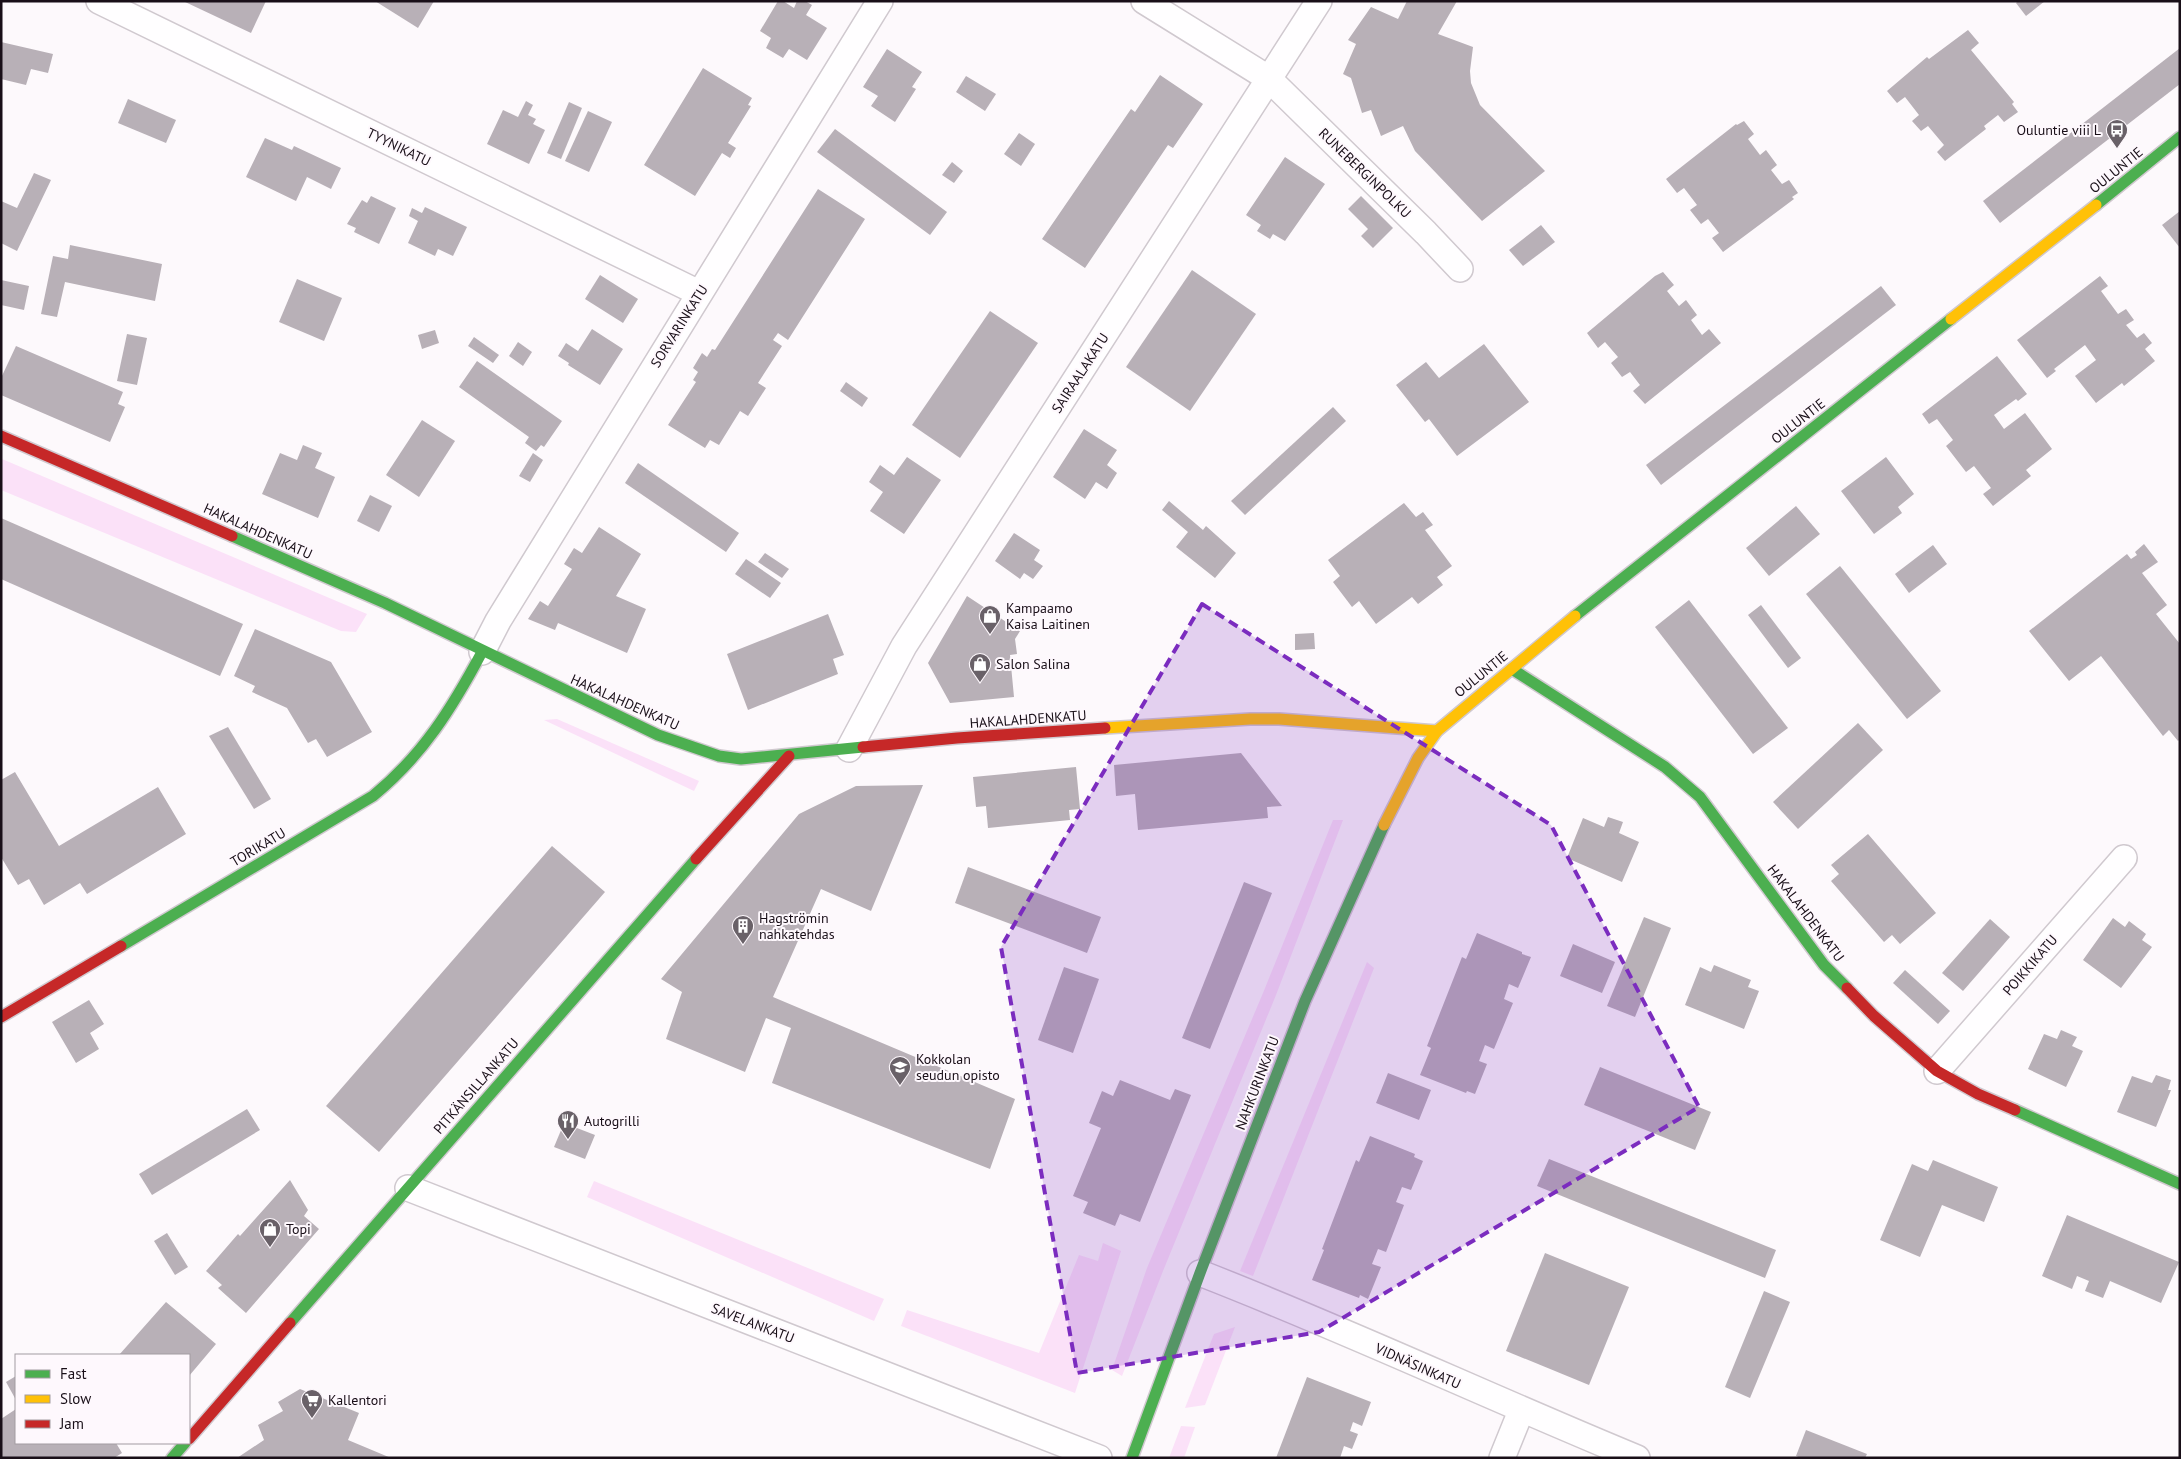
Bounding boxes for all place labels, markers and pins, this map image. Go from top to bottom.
bus stop icon: Ouluntie viii L [2105,118,2129,149]
place label: Ouluntie viii L [2016,121,2101,139]
place label: Kampaamo Kaisa Laitinen [1006,599,1090,633]
shop icon: Kampaamo Kaisa Laitinen [978,604,1002,635]
shop icon: Salon Salina [968,652,992,683]
place label: Salon Salina [996,655,1070,673]
place label: Hagströmin nahkatehdas [759,909,835,943]
building icon: Hagströmin nahkatehdas [731,914,755,945]
place label: Kokkolan seudun opisto [916,1050,1000,1084]
school or university icon: Kokkolan seudun opisto [888,1055,912,1086]
restaurant icon: Autogrilli [556,1109,580,1140]
place label: Autogrilli [584,1112,640,1130]
shop icon: Topi [258,1217,282,1248]
place label: Topi [286,1220,311,1238]
supermarket icon: Kallentori [300,1388,324,1419]
place label: Kallentori [328,1391,387,1409]

